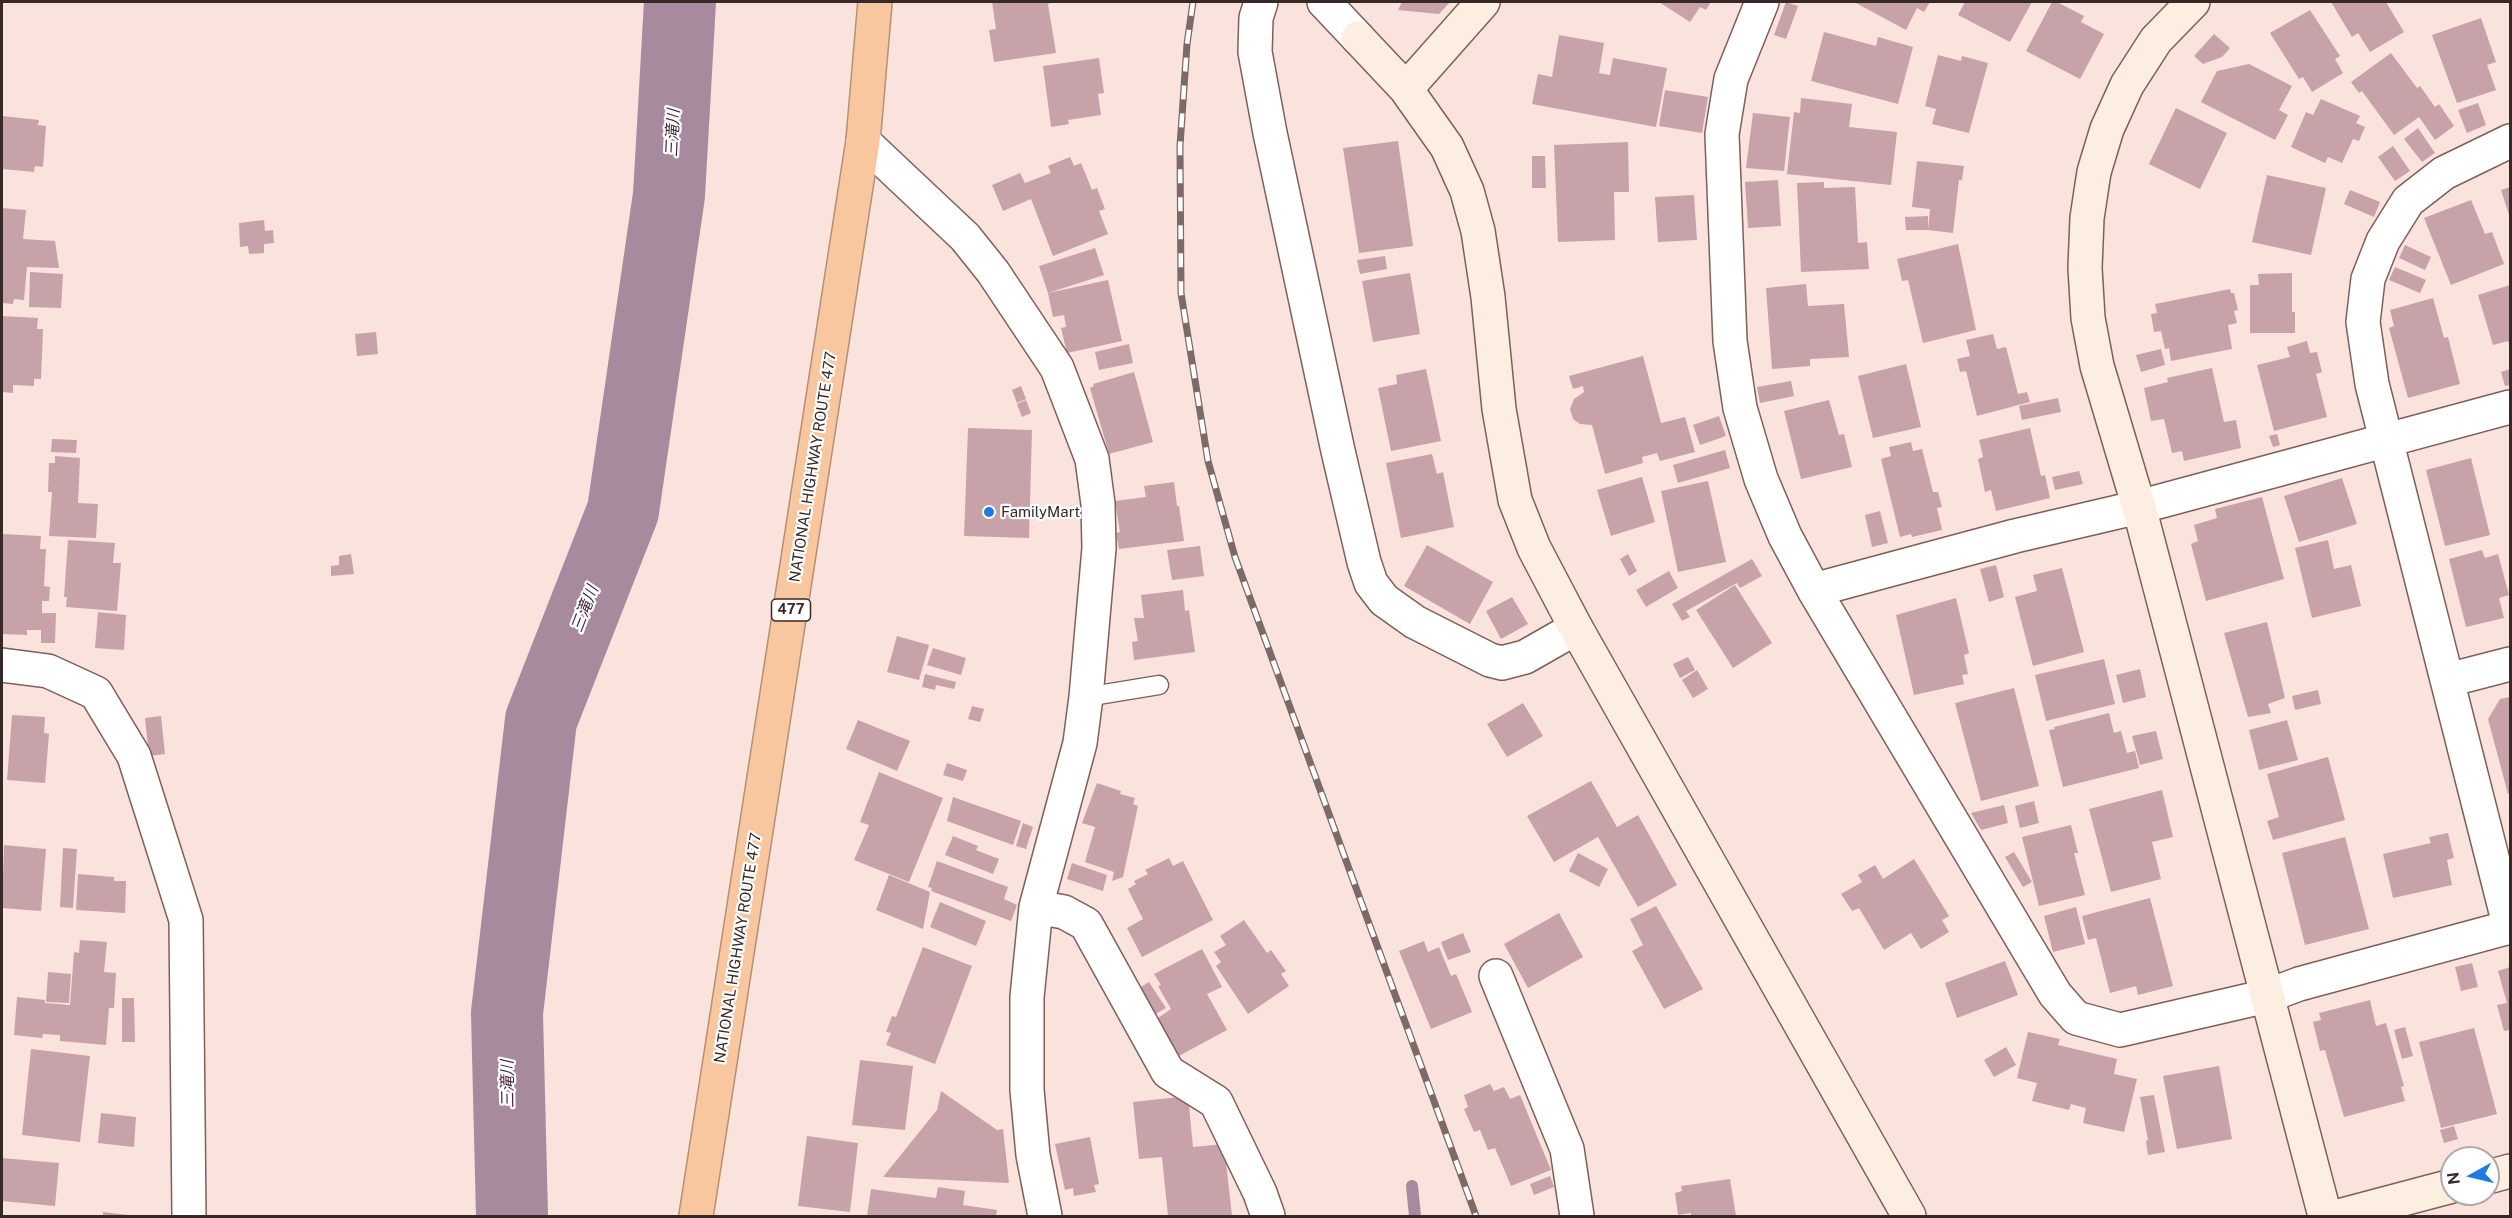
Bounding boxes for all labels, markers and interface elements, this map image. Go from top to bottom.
water label: 三滝川 [662,109,684,157]
street label: NATIONAL HIGHWAY ROUTE 477 [786,351,840,583]
place label: FamilyMart [1001,503,1080,521]
marker: FamilyMart [982,505,996,519]
water label: 三滝川 [567,583,603,635]
road number: 477 [772,599,810,621]
street label: NATIONAL HIGHWAY ROUTE 477 [711,832,765,1064]
water label: 三滝川 [498,1060,518,1108]
north arrow [2440,1146,2500,1206]
text: N [2443,1171,2464,1186]

